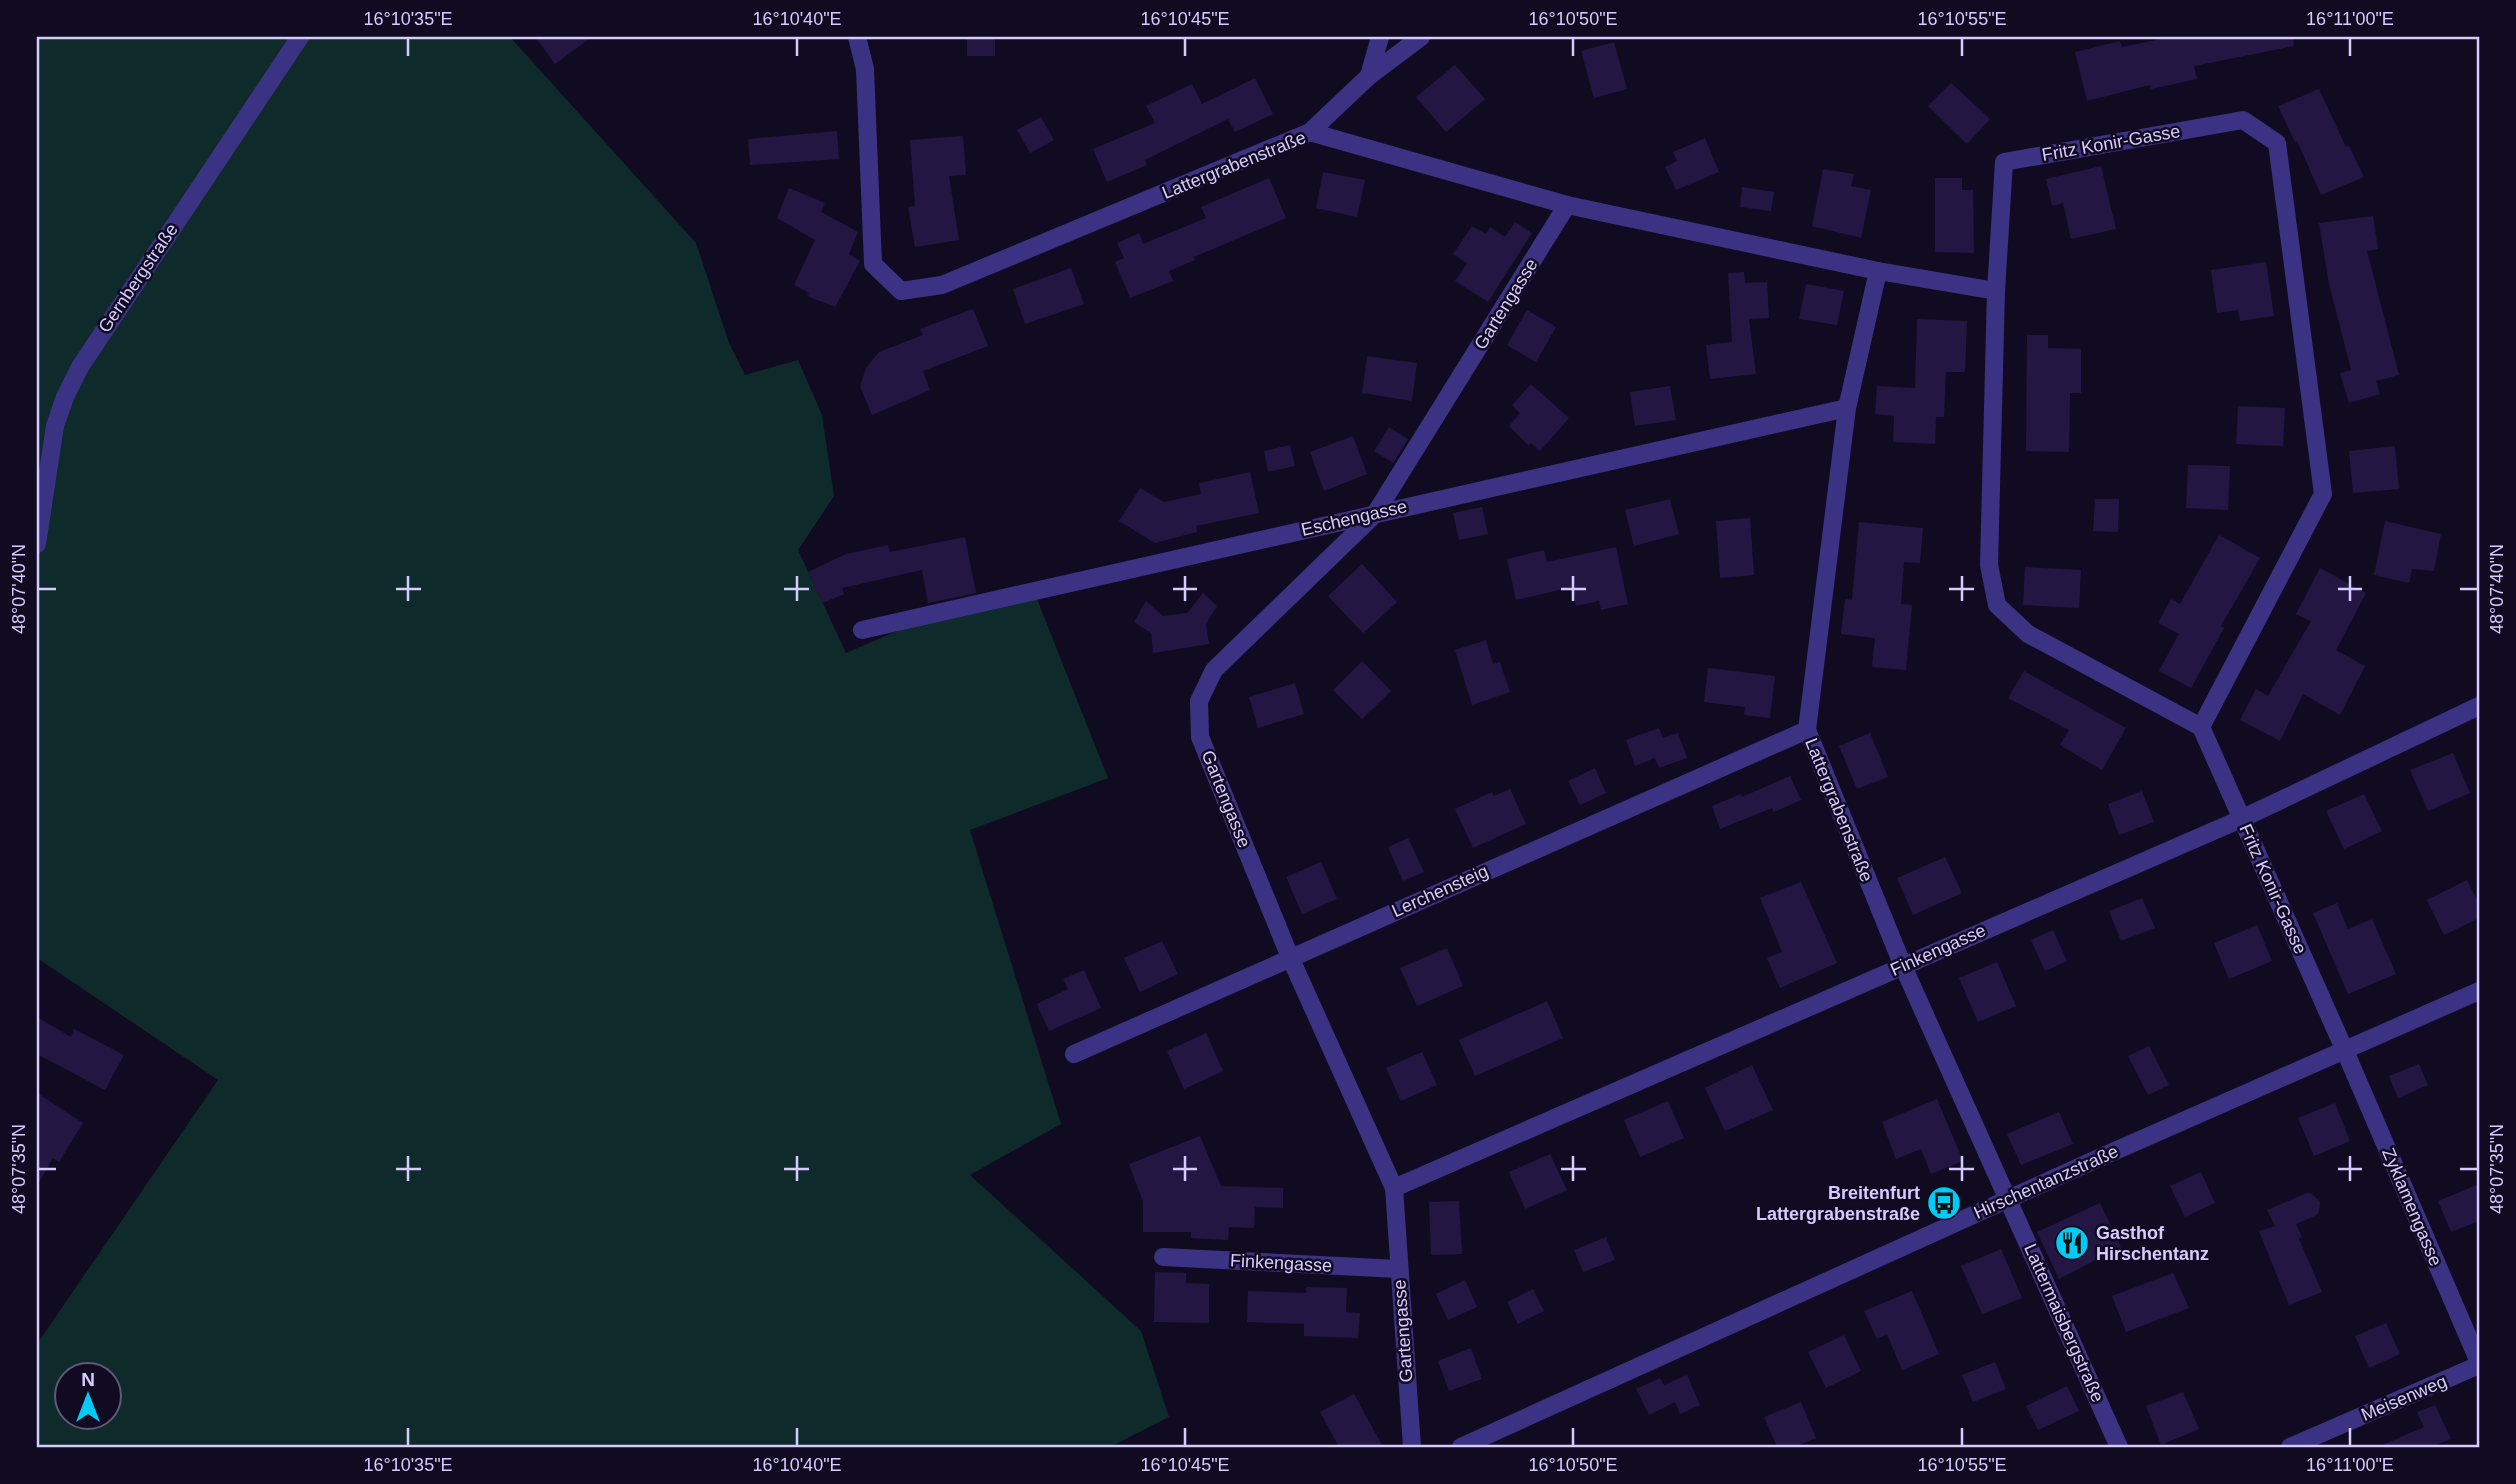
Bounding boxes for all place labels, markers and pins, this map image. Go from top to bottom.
place label: Breitenfurt Lattergrabenstraße [1756,1183,1920,1224]
bus stop icon: Breitenfurt Lattergrabenstraße [1925,1184,1963,1222]
place label: Gasthof Hirschentanz [2096,1223,2209,1264]
restaurant icon: Gasthof Hirschentanz [2053,1224,2091,1262]

